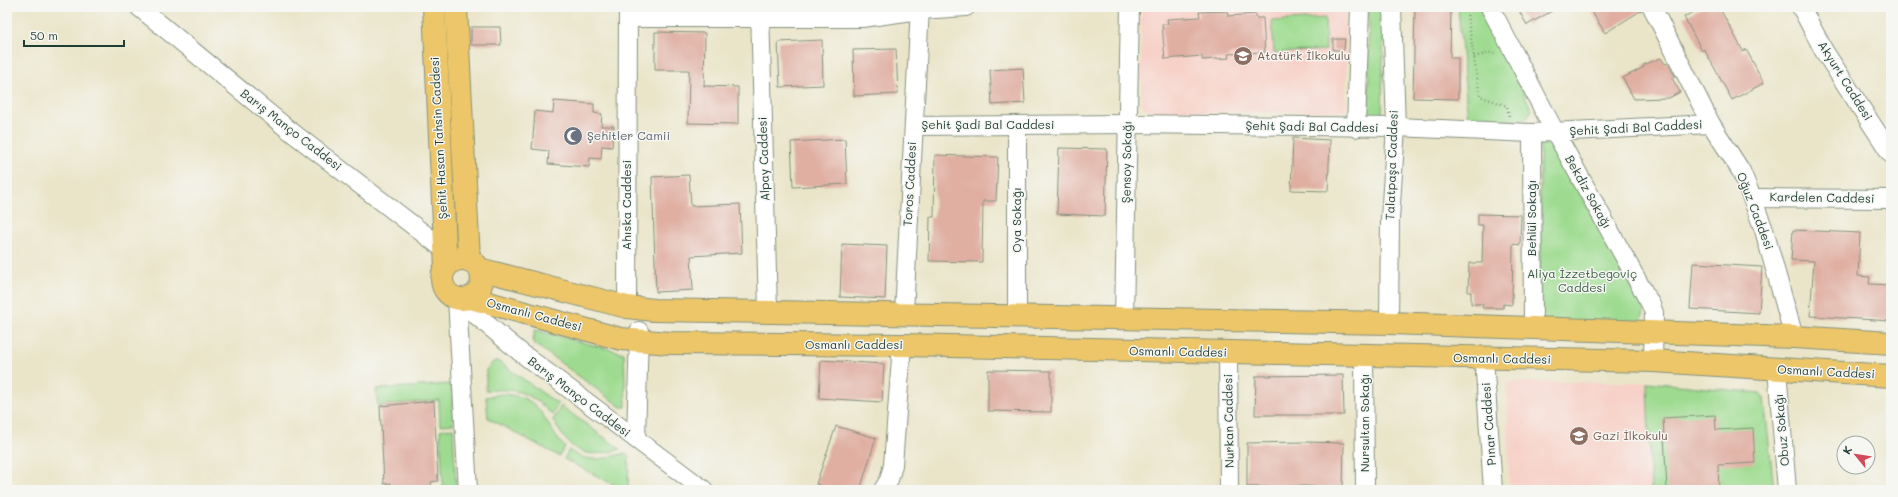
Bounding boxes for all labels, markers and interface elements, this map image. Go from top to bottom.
scale bar [24,22,124,48]
text: 50 m [30,27,58,43]
street label: Akyurt Caddesi [1815,38,1877,123]
school or university icon: Atatürk İlkokulu [1232,45,1254,67]
place label: Atatürk İlkokulu [1257,47,1350,63]
street label: Şehit Hasan Tahsin Caddesi [426,56,450,220]
street label: Barış Manço Caddesi [238,85,346,174]
street label: Talatpaşa Caddesi [1381,110,1401,220]
street label: Şehit Şadi Bal Caddesi [921,116,1055,132]
street label: Şehit Şadi Bal Caddesi [1569,116,1703,138]
street label: Alpay Caddesi [754,117,772,202]
street label: Şehit Şadi Bal Caddesi [1245,117,1379,135]
street label: Şensoy Sokağı [1117,121,1135,203]
mosque icon: Şehitler Camii [562,125,584,147]
place label: Şehitler Camii [587,127,670,143]
street label: Toros Caddesi [899,141,919,227]
street label: Bekdiz Sokağı [1562,152,1616,231]
street label: Ahıska Caddesi [618,160,634,250]
street label: Oğuz Caddesi [1734,170,1778,252]
street label: Behlül Sokağı [1523,180,1539,256]
street label: Oya Sokağı [1008,187,1024,253]
street label: Kardelen Caddesi [1769,188,1875,206]
park label: Aliya İzzetbegoviç Caddesi [1527,265,1637,295]
street label: Osmanlı Caddesi [485,294,584,334]
street label: Osmanlı Caddesi [805,336,903,352]
street label: Osmanlı Caddesi [1129,342,1227,360]
street label: Osmanlı Caddesi [1453,349,1551,367]
street label: Barış Manço Caddesi [525,352,634,440]
street label: Osmanlı Caddesi [1777,360,1875,382]
street label: Nurkan Caddesi [1219,374,1237,468]
street label: Nursultan Sokağı [1356,374,1372,472]
street label: Pınar Caddesi [1477,382,1499,466]
street label: Obuz Sokağı [1770,393,1792,467]
school or university icon: Gazi İlkokulu [1568,425,1590,447]
place label: Gazi İlkokulu [1593,427,1668,443]
north arrow [1836,435,1876,475]
text: K [1839,443,1855,457]

